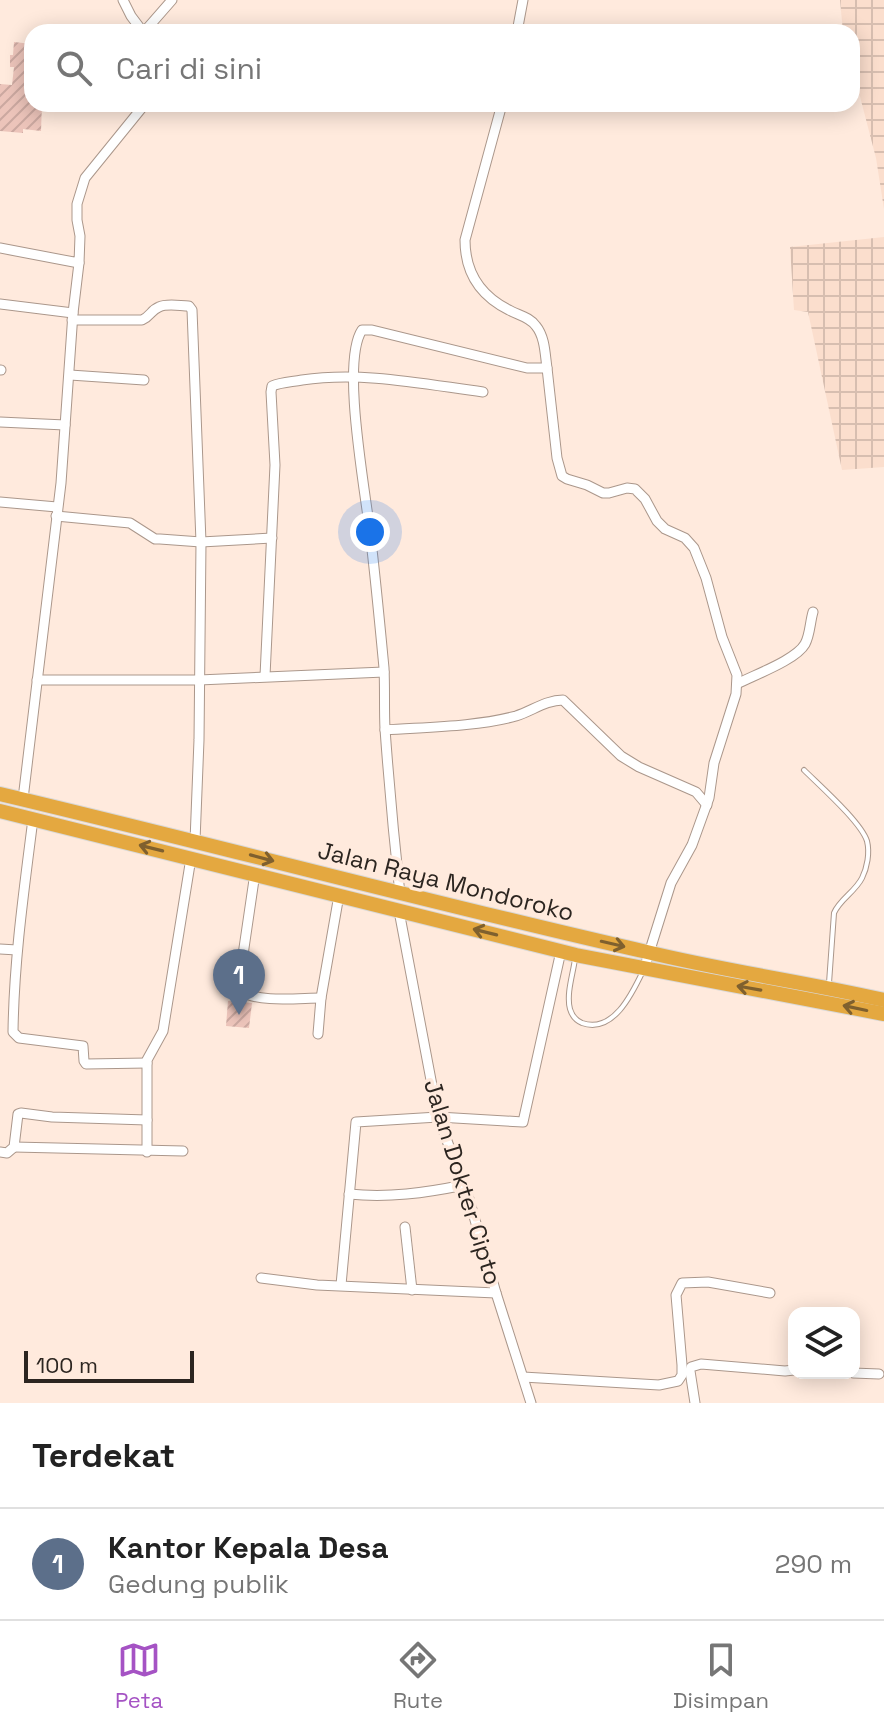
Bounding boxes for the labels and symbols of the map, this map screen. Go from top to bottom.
your location [350,512,390,552]
street label: Jalan Raya Mondoroko [315,834,577,928]
one-way arrow [139,840,165,855]
one-way arrow [248,851,274,866]
one-way arrow [473,924,498,939]
one-way arrow [600,938,625,953]
pin: 1 [213,949,265,1015]
one-way arrow [737,980,762,995]
one-way arrow [843,1000,868,1015]
street label: Jalan Dokter Cipto [417,1075,509,1289]
scale bar [24,1347,194,1383]

